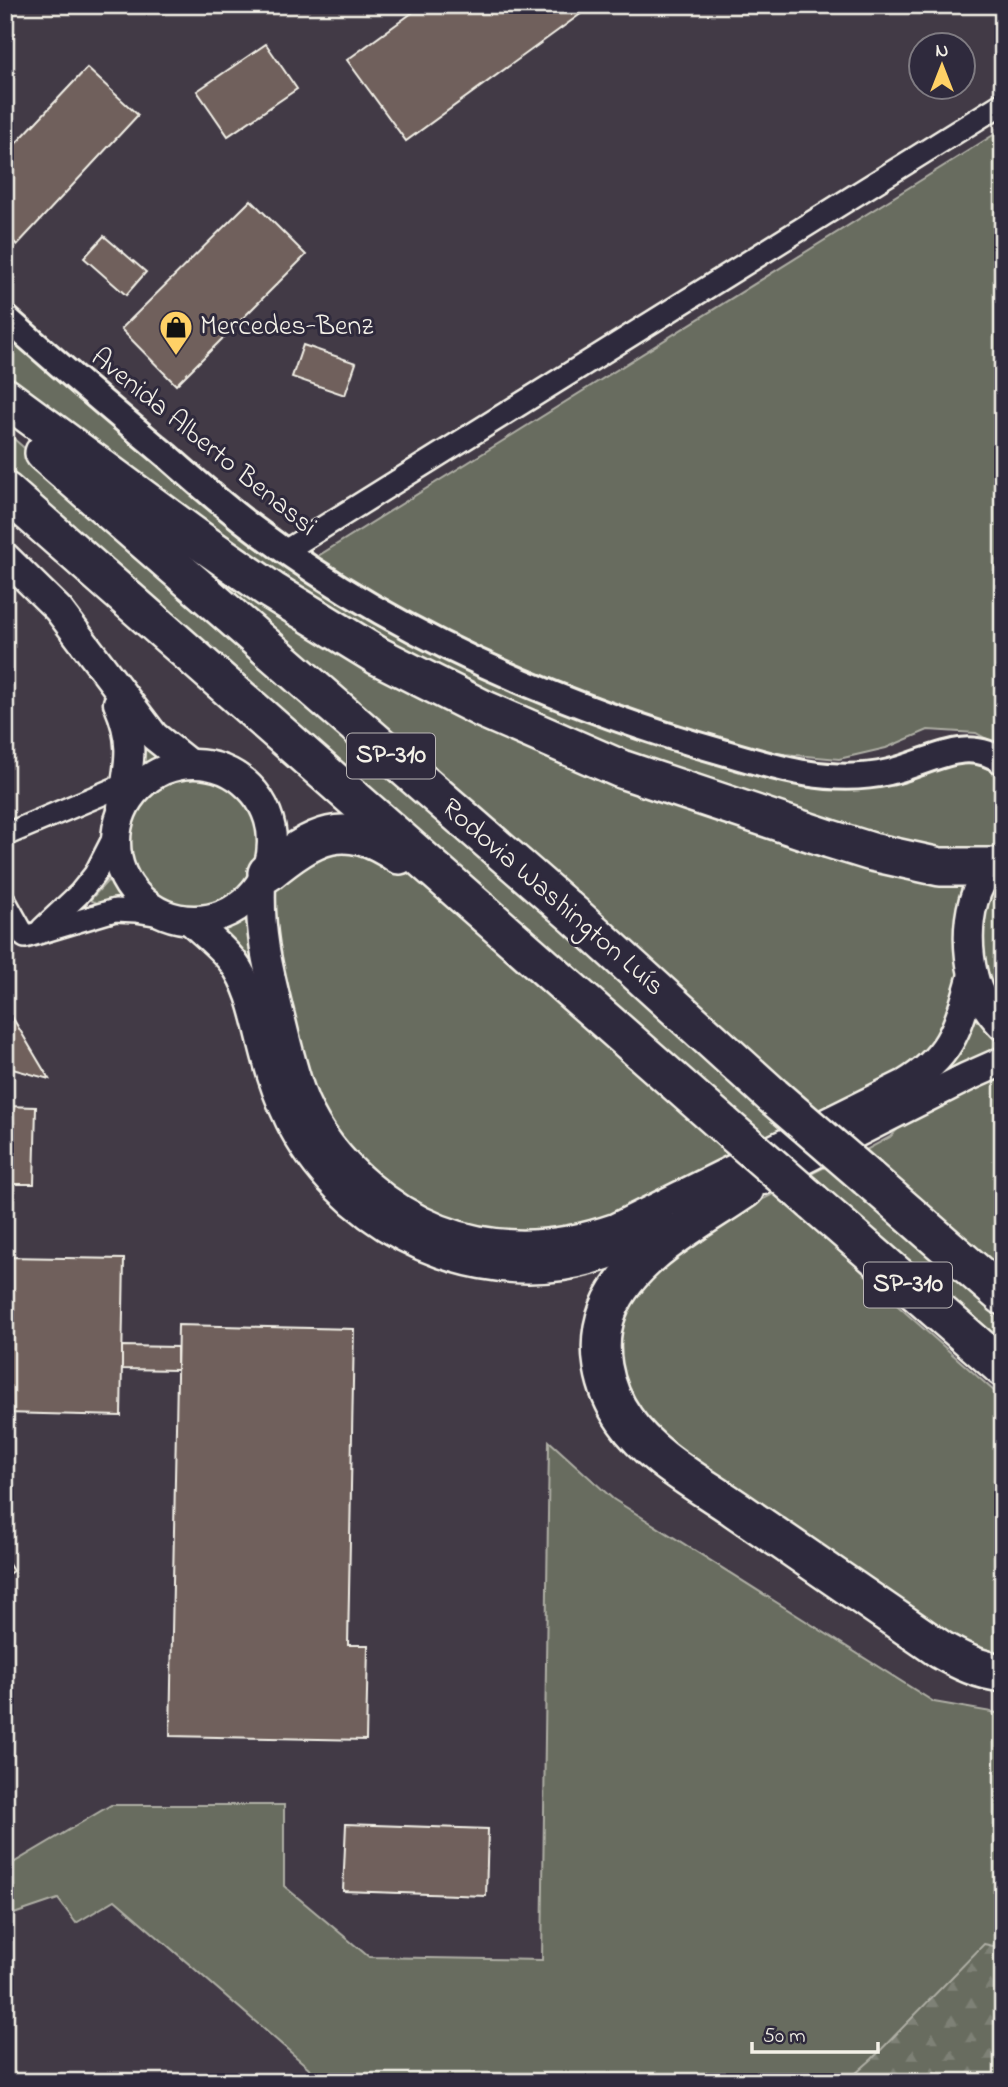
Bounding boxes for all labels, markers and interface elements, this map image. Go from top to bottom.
north arrow [906,32,976,102]
text: N [936,38,949,65]
place label: Mercedes-Benz [200,307,373,348]
shop icon: Mercedes-Benz [157,308,195,357]
street label: Avenida Alberto Benassi [81,339,325,547]
road number: SP-310 [347,734,435,778]
street label: Rodovia Washington Luís [431,789,673,1007]
road number: SP-310 [864,1262,952,1308]
scale bar [752,2010,878,2054]
text: 50 m [763,2022,806,2052]

